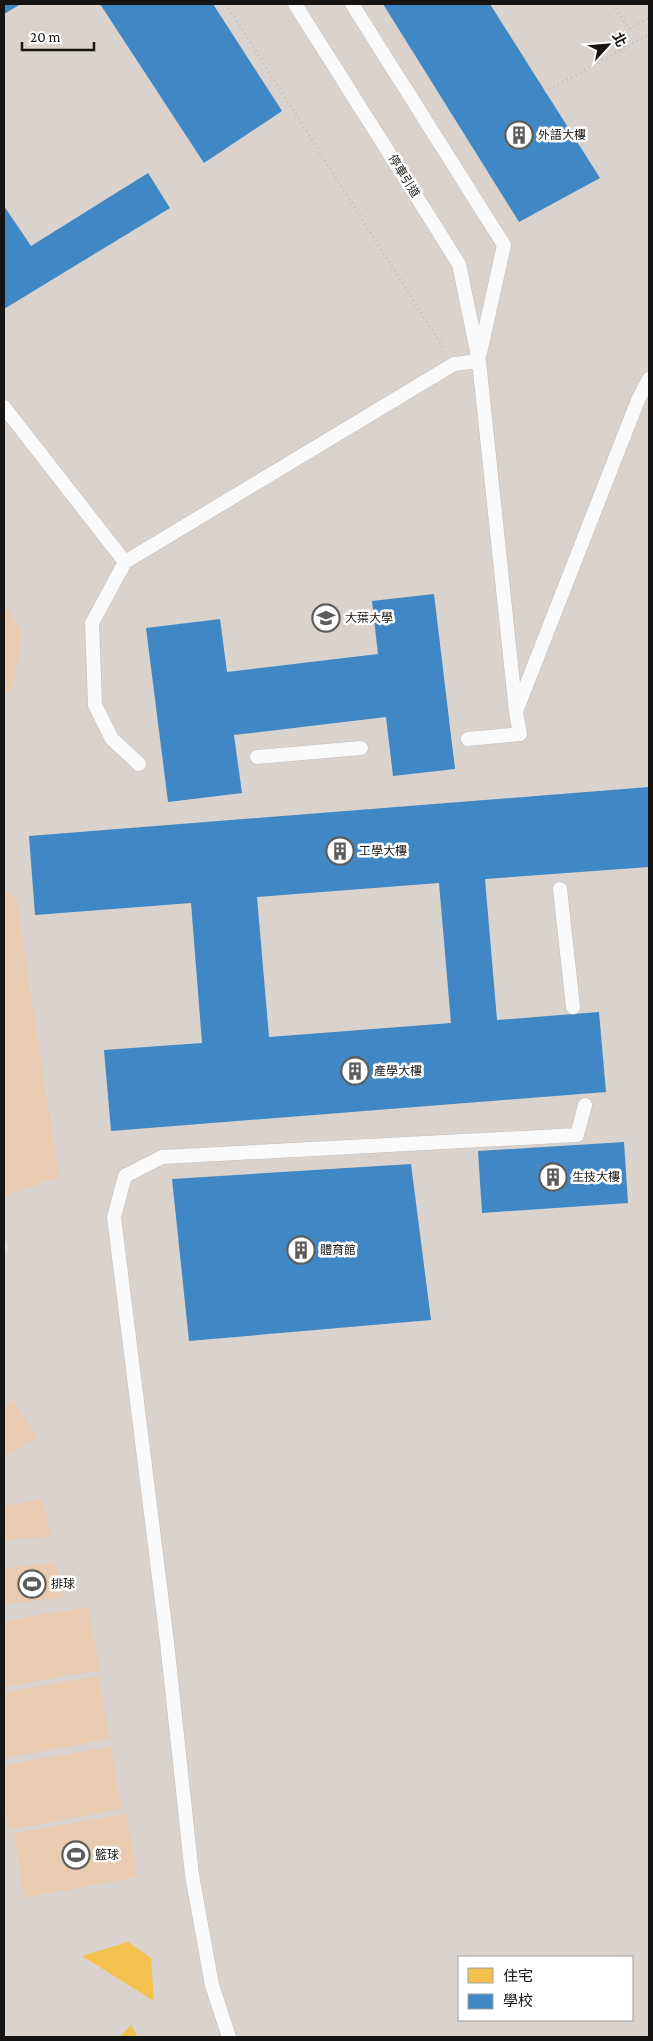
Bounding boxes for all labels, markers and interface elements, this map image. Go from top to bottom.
scale bar [22,20,95,52]
north arrow [583,20,633,70]
text: 20 m [30,29,61,45]
text: 北 [609,30,630,49]
building icon: 外語大樓 [504,120,534,150]
place label: 外語大樓 [538,128,586,142]
street label: 停車引道 [385,152,423,200]
school or university icon: 大葉大學 [311,603,341,633]
place label: 大葉大學 [345,611,393,625]
building icon: 工學大樓 [325,836,355,866]
place label: 工學大樓 [359,844,407,858]
building icon: 產學大樓 [340,1056,370,1086]
place label: 產學大樓 [374,1064,422,1078]
building icon: 生技大樓 [538,1162,568,1192]
place label: 生技大樓 [572,1170,620,1184]
building icon: 體育館 [286,1235,316,1265]
place label: 體育館 [320,1243,356,1257]
sports icon: 排球 [17,1569,47,1599]
place label: 排球 [51,1577,75,1591]
sports icon: 籃球 [61,1840,91,1870]
place label: 籃球 [95,1848,119,1862]
legend [458,1956,633,2021]
text: 住宅 [503,1968,533,1984]
text: 學校 [503,1992,533,2009]

